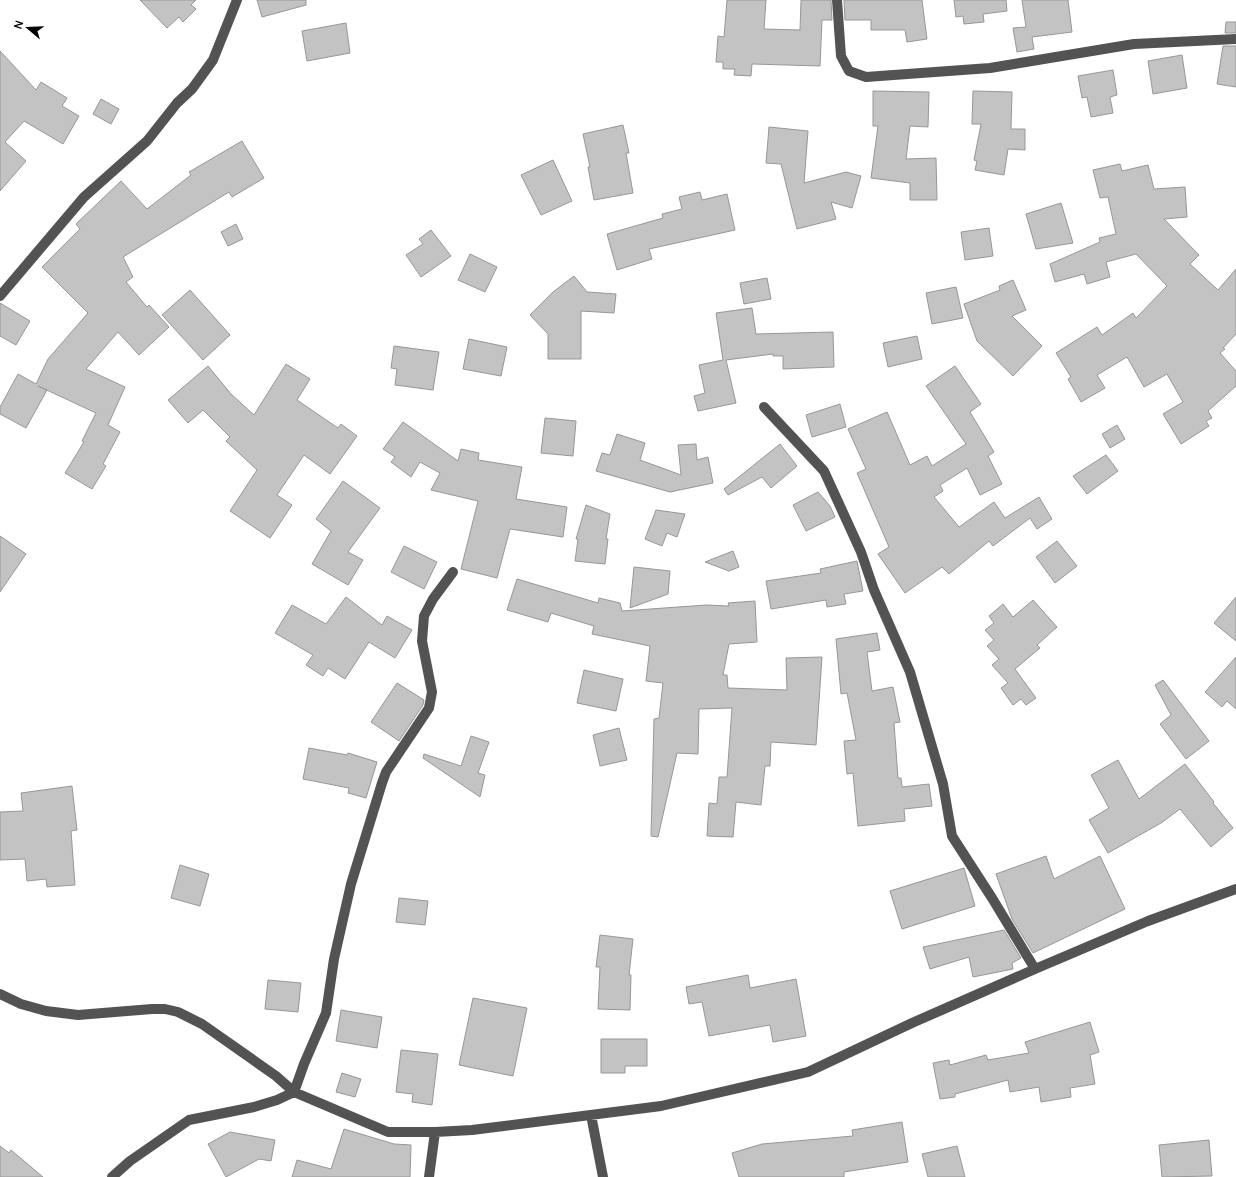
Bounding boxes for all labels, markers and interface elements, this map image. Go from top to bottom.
north arrow [8,8,48,48]
text: N [10,18,26,31]

